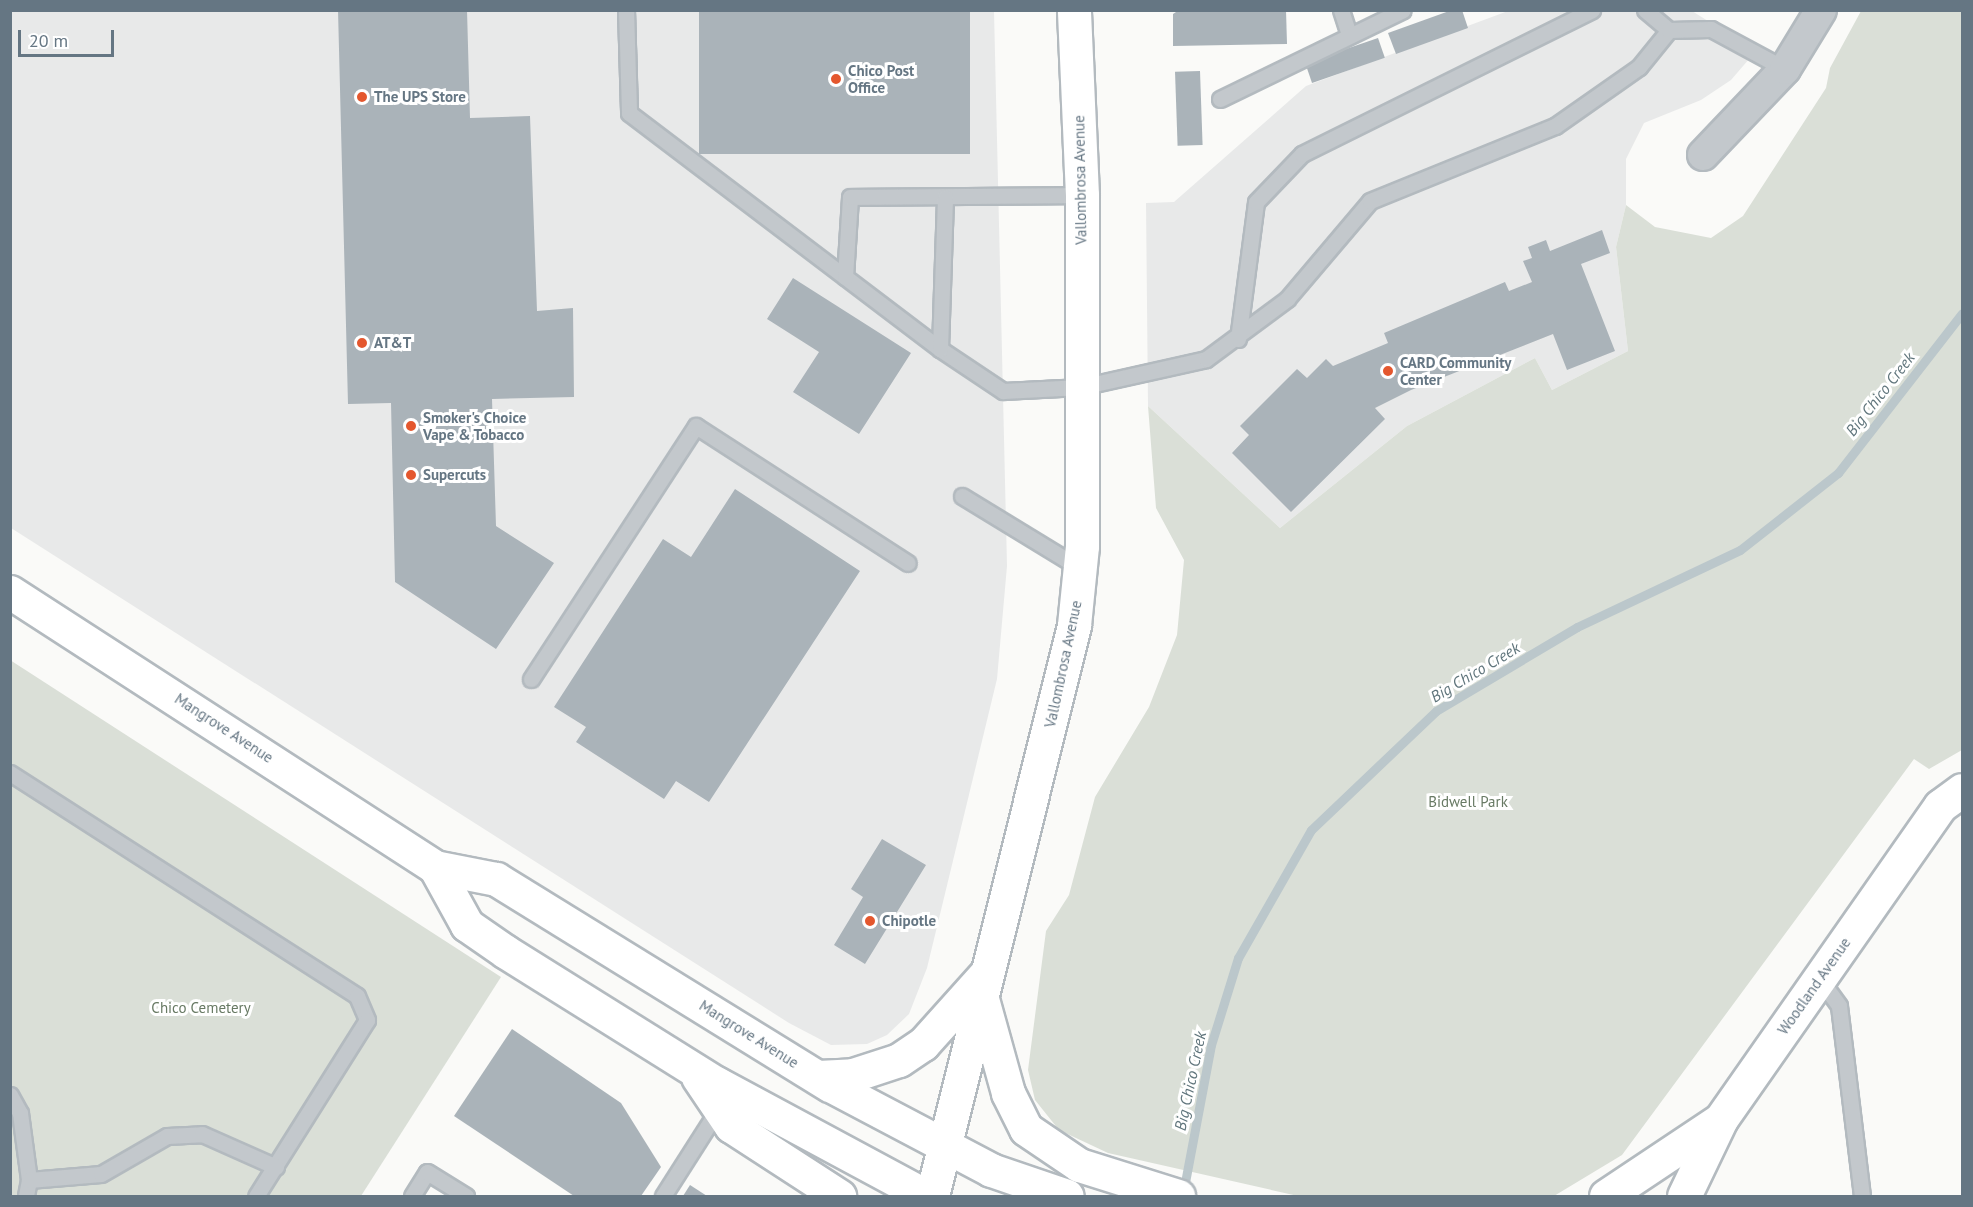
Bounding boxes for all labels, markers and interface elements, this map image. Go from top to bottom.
scale bar [21,18,117,56]
text: 20 m [29,29,68,52]
place label: Chico Post Office [848,61,914,96]
marker: Chico Post Office [829,72,843,86]
place label: The UPS Store [374,88,466,106]
marker: The UPS Store [355,90,369,104]
street label: Vallombrosa Avenue [1070,115,1090,245]
place label: AT&T [374,334,411,352]
marker: AT&T [355,336,369,350]
water label: Big Chico Creek [1841,348,1919,440]
place label: CARD Community Center [1400,353,1512,388]
marker: CARD Community Center [1381,364,1395,378]
place label: Smoker's Choice Vape & Tobacco [423,408,526,443]
marker: Smoker's Choice Vape & Tobacco [404,419,418,433]
place label: Supercuts [423,466,486,484]
marker: Supercuts [404,468,418,482]
street label: Vallombrosa Avenue [1041,599,1085,729]
water label: Big Chico Creek [1427,638,1523,706]
street label: Mangrove Avenue [171,689,277,767]
park label: Bidwell Park [1428,793,1508,811]
place label: Chipotle [882,912,936,930]
marker: Chipotle [863,914,877,928]
street label: Woodland Avenue [1774,934,1854,1038]
street label: Mangrove Avenue [696,996,802,1072]
park label: Chico Cemetery [151,999,251,1017]
water label: Big Chico Creek [1170,1030,1210,1132]

